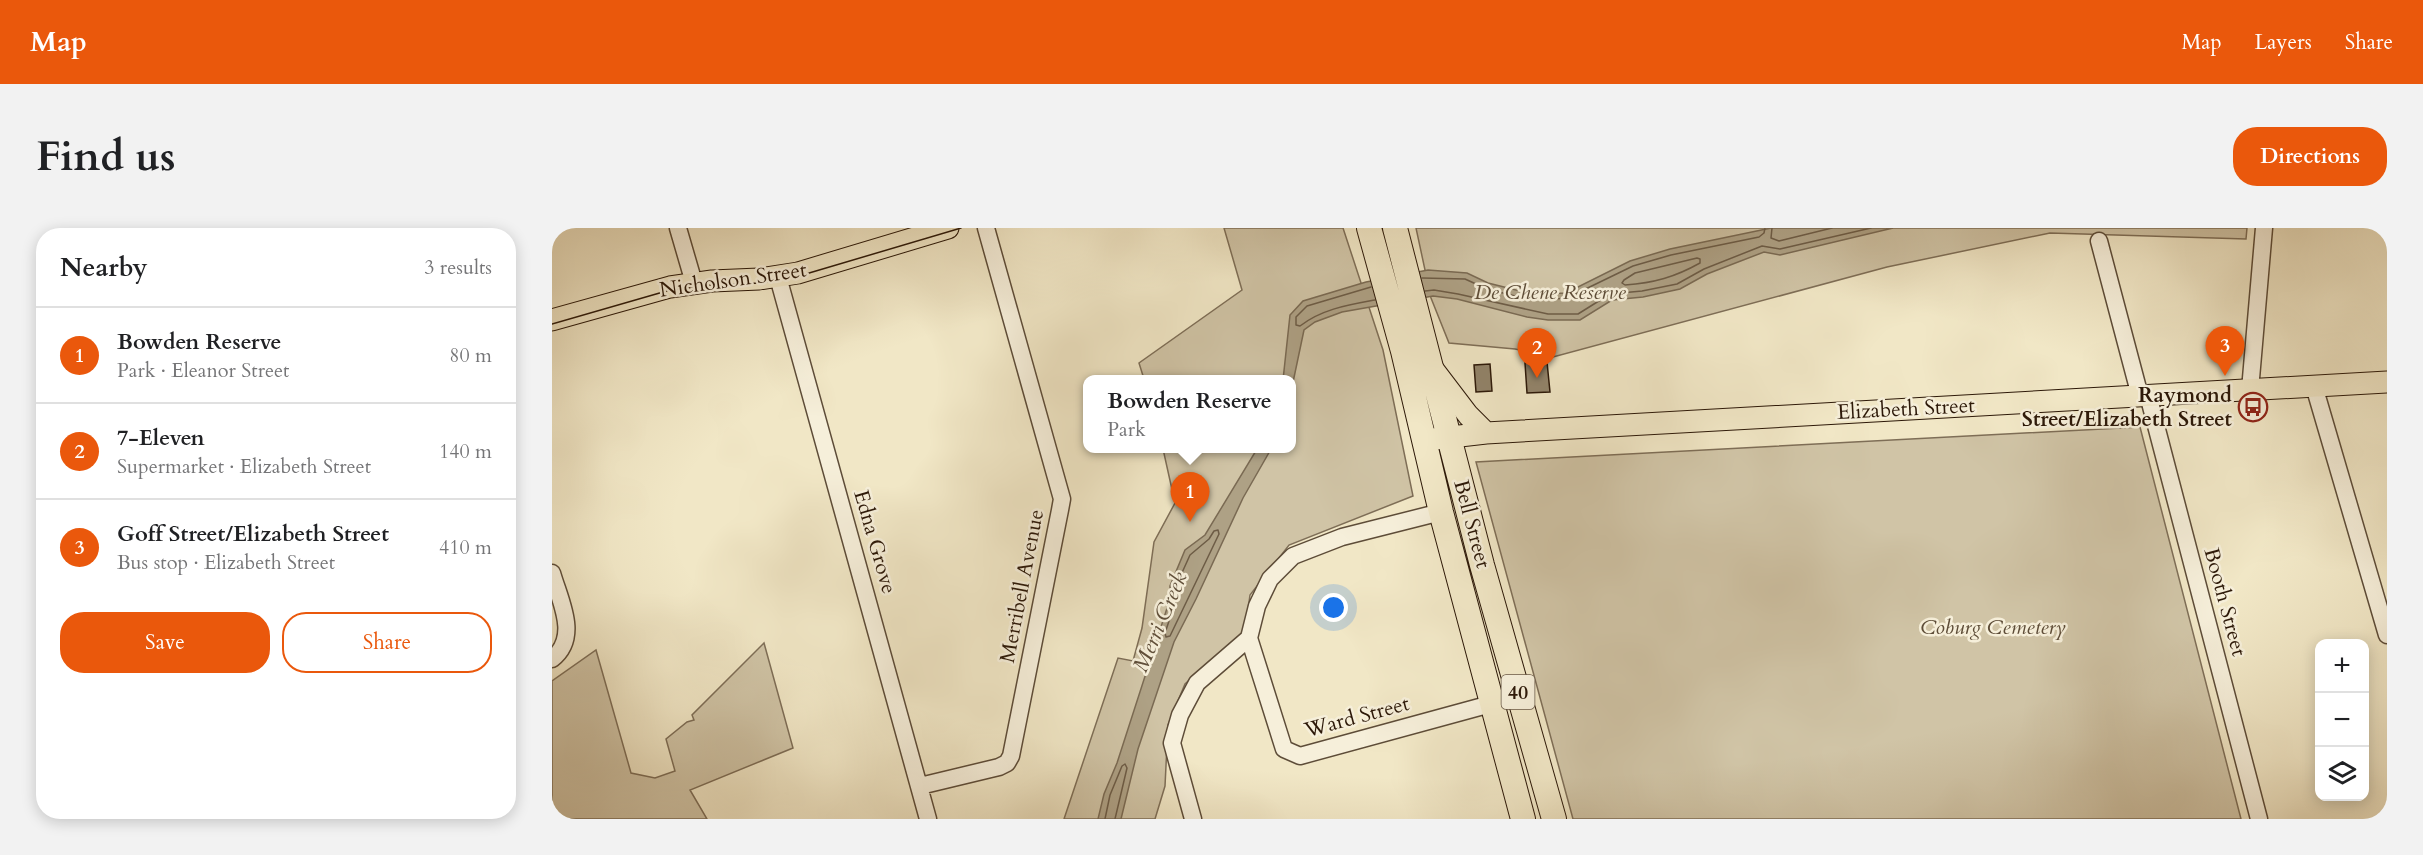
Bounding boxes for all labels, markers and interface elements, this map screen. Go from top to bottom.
text: Map [30,23,87,61]
text: Map [2182,28,2222,57]
text: Layers [2255,28,2312,57]
text: Share [2345,28,2393,57]
button: Directions [2233,127,2387,186]
text: Find us [36,128,176,185]
text: Nearby [60,250,148,285]
text: 3 results [424,254,492,281]
street label: Nicholson Street [658,255,809,305]
park label: De Chene Reserve [1474,278,1627,307]
pin: 3 [2206,326,2244,376]
text: Bowden Reserve [117,327,282,357]
pin: 2 [1518,328,1556,378]
text: 1 [74,342,85,369]
text: 80 m [449,342,492,369]
text: Park · Eleanor Street [117,357,289,384]
popup [1083,375,1296,453]
place label: Raymond Street/Elizabeth Street [2022,381,2233,434]
text: Bowden Reserve [1107,386,1272,416]
street label: Elizabeth Street [1836,391,1976,427]
bus stop icon: Raymond Street/Elizabeth Street [2237,391,2269,423]
text: Park [1107,416,1146,443]
text: 7-Eleven [117,423,205,453]
text: 2 [74,438,85,465]
text: 140 m [439,438,492,465]
text: Supermarket · Elizabeth Street [117,453,371,480]
pin: 1 [1170,472,1210,522]
street label: Bell Street [1446,476,1498,572]
street label: Edna Grove [846,487,904,597]
street label: Merribell Avenue [993,507,1051,665]
text: Goff Street/Elizabeth Street [117,519,389,549]
text: 3 [74,534,85,561]
text: 410 m [439,534,492,561]
street label: Booth Street [2197,544,2254,660]
text: Bus stop · Elizabeth Street [117,549,335,576]
water label: Merri Creek [1125,567,1195,677]
your location [1319,593,1348,622]
button: Save [60,612,270,673]
button: Share [282,612,492,673]
park label: Coburg Cemetery [1920,613,2066,642]
map controls [2315,639,2369,801]
button: + [2315,639,2369,693]
road number: 40 [1502,675,1534,709]
street label: Ward Street [1300,689,1413,745]
button: − [2315,693,2369,747]
button: layers [2315,747,2369,801]

